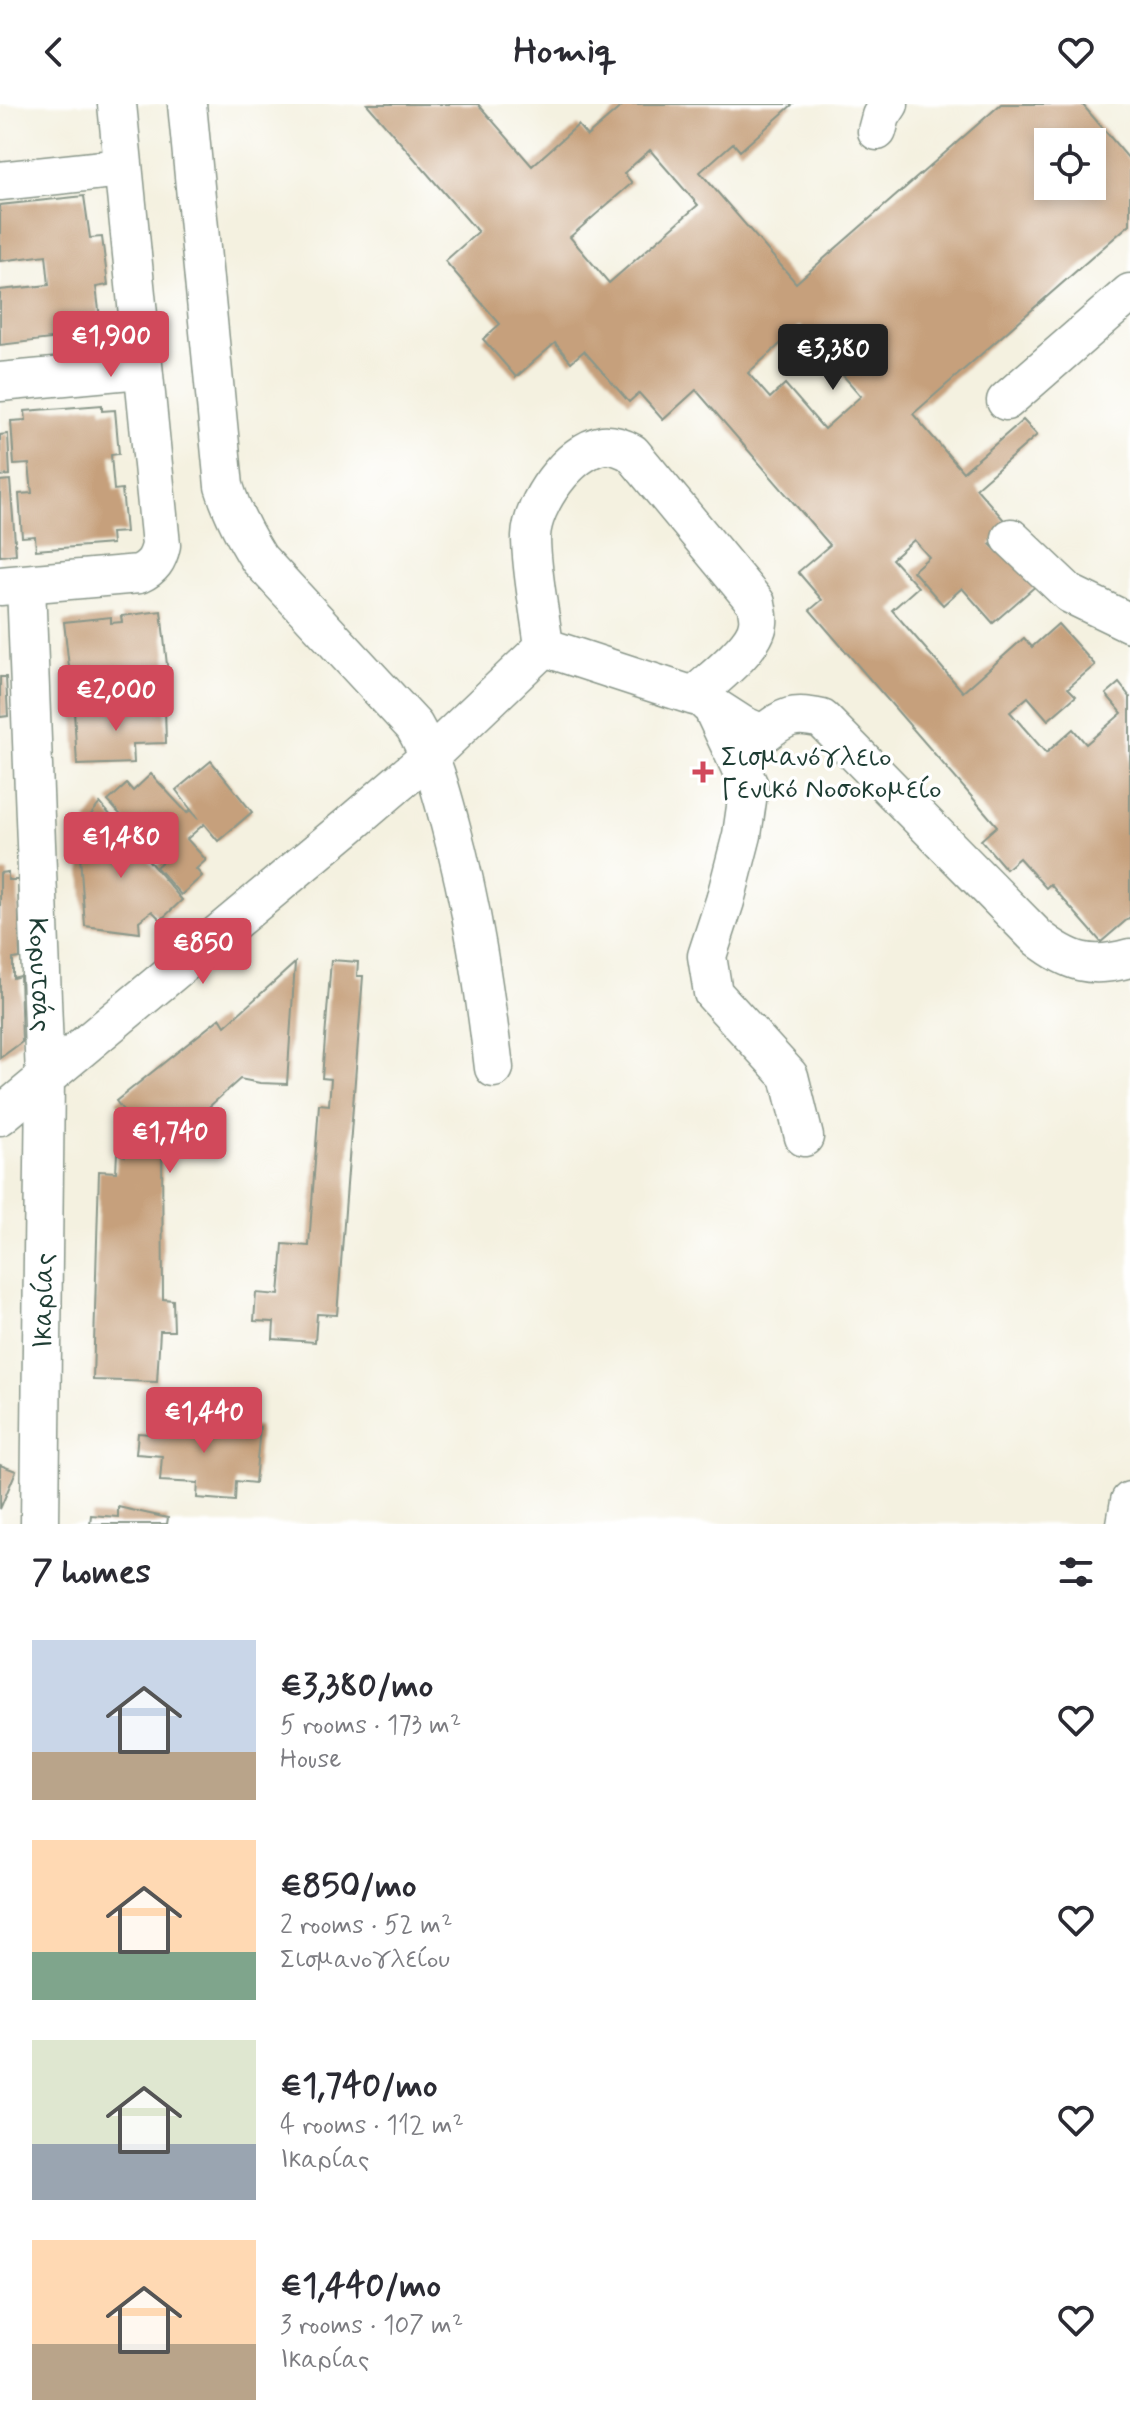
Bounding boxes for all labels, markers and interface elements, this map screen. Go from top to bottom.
text: Homiq [513,29,617,76]
icon: back [32,30,76,74]
icon: heart [1054,30,1098,74]
map controls [1034,128,1106,200]
button: locate [1034,128,1106,200]
pin: €1,900 [46,311,176,379]
text: €1,900 [71,320,151,354]
pin: €3,380 [768,324,898,392]
text: €3,380 [796,333,870,367]
pin: €2,000 [51,665,181,733]
text: €2,000 [76,674,156,708]
place label: Σισμανόγλειο Γενικό Νοσοκομείο [721,740,942,809]
marker: Σισμανόγλειο Γενικό Νοσοκομείο [692,761,714,783]
pin: €1,480 [56,812,186,880]
text: €1,480 [82,821,160,855]
street label: Κορυτσάς [18,917,59,1033]
pin: €850 [156,918,250,986]
text: €850 [172,927,234,961]
pin: €1,740 [105,1107,235,1175]
text: €1,740 [131,1116,209,1150]
street label: Ικαρίας [25,1253,64,1350]
pin: €1,440 [139,1387,269,1455]
text: €1,440 [164,1396,244,1430]
text: 7 homes [32,1550,151,1595]
icon: filters [1054,1550,1098,1594]
text: €3,380/mo [280,1664,433,1709]
icon: home [96,1672,192,1768]
icon: heart [1054,1698,1098,1742]
text: 5 rooms · 173 m² [280,1709,461,1743]
text: House [280,1743,341,1777]
text: €850/mo [280,1864,416,1909]
icon: home [96,1872,192,1968]
icon: heart [1054,1898,1098,1942]
text: 2 rooms · 52 m² [280,1909,452,1943]
text: Σισμανογλείου [280,1943,450,1977]
text: €1,740/mo [280,2064,437,2109]
icon: home [96,2072,192,2168]
icon: heart [1054,2098,1098,2142]
text: 4 rooms · 112 m² [280,2109,464,2143]
text: Ικαρίας [280,2143,369,2177]
text: €1,440/mo [280,2264,441,2309]
icon: home [96,2272,192,2368]
icon: heart [1054,2298,1098,2342]
text: 3 rooms · 107 m² [280,2309,463,2343]
text: Ικαρίας [280,2343,369,2377]

